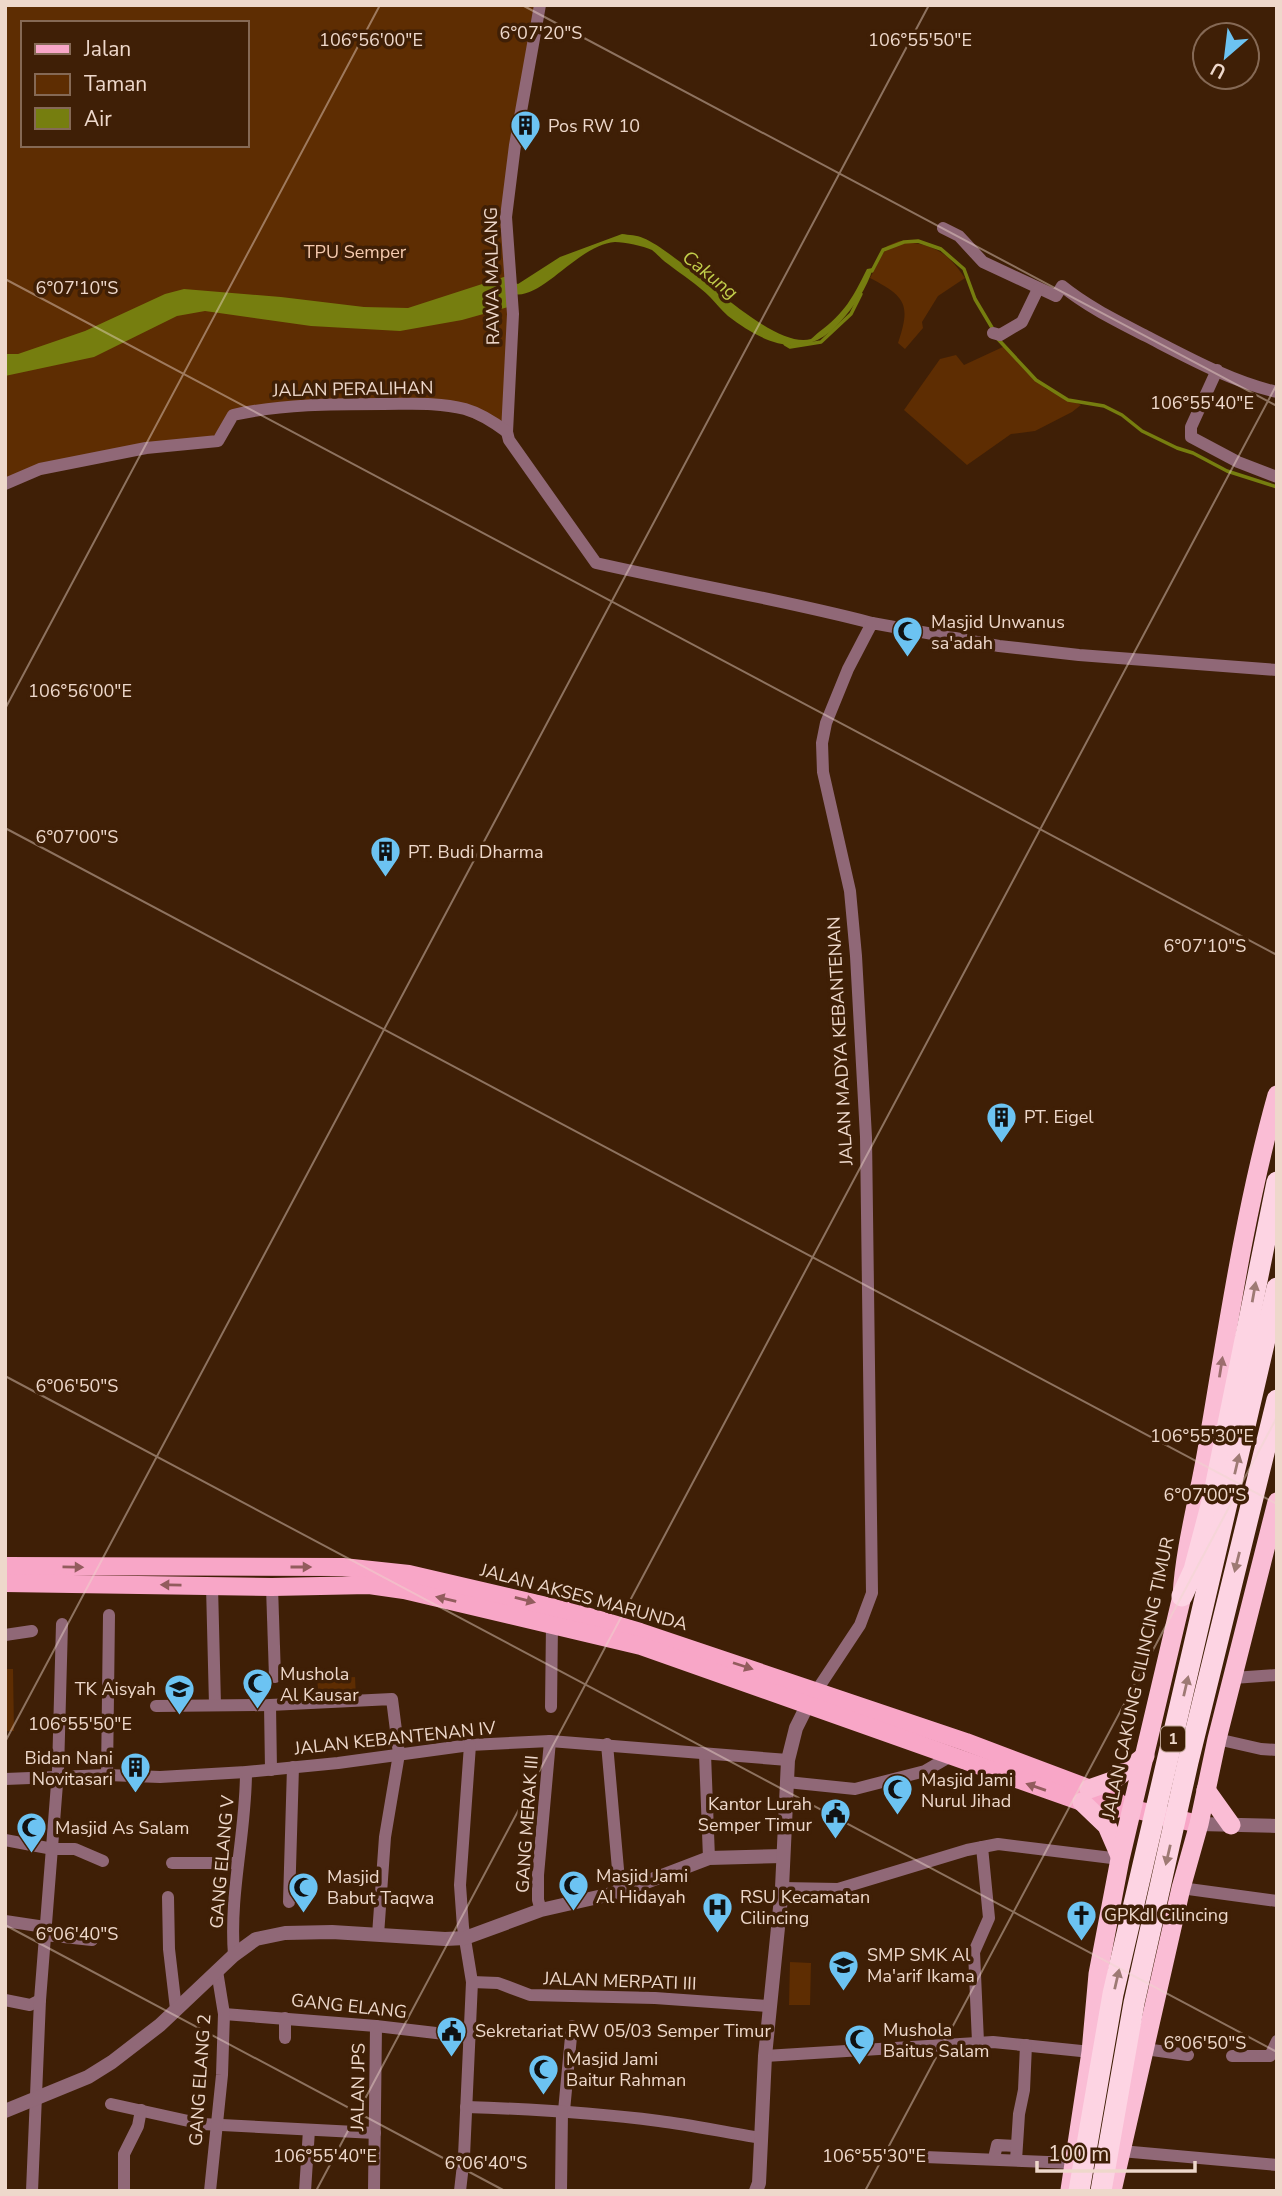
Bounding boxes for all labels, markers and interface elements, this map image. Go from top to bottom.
legend [21,21,248,147]
text: 6°07'20"S [500,21,582,45]
north arrow [1191,21,1261,91]
text: 106°56'00"E [319,28,423,52]
text: 106°55'50"E [868,28,972,52]
text: Jalan [83,35,131,63]
text: U [1206,55,1231,85]
text: Taman [84,70,147,98]
text: Air [84,105,112,133]
building icon: Pos RW 10 [508,109,542,153]
place label: Pos RW 10 [548,114,640,138]
street label: RAWA MALANG [479,207,505,345]
park label: TPU Semper [304,240,407,264]
water label: Cakung [677,245,743,305]
text: 6°07'10"S [36,276,118,300]
street label: JALAN PERALIHAN [271,376,434,402]
text: 106°55'40"E [1150,391,1254,415]
place label: Masjid Unwanus sa'adah [931,610,1065,655]
mosque icon: Masjid Unwanus sa'adah [891,615,925,659]
text: 106°56'00"E [28,679,132,703]
text: 6°07'00"S [36,825,118,849]
building icon: PT. Budi Dharma [368,835,402,879]
place label: PT. Budi Dharma [408,840,544,864]
street label: JALAN MADYA KEBANTENAN [821,916,859,1167]
text: 6°07'10"S [1164,934,1246,958]
building icon: PT. Eigel [984,1100,1018,1144]
place label: PT. Eigel [1024,1105,1094,1129]
one-way arrow [1249,1281,1260,1303]
one-way arrow [1216,1356,1227,1378]
text: 6°06'50"S [36,1374,118,1398]
text: 106°55'30"E [1150,1424,1254,1448]
one-way arrow [1232,1453,1243,1475]
text: 6°07'00"S [1164,1483,1246,1507]
street label: JALAN CAKUNG CILINCING TIMUR [1096,1535,1180,1822]
one-way arrow [1231,1551,1242,1573]
street label: JALAN AKSES MARUNDA [477,1558,690,1636]
one-way arrow [63,1561,85,1573]
one-way arrow [290,1561,312,1573]
one-way arrow [160,1580,182,1591]
one-way arrow [435,1594,457,1605]
one-way arrow [514,1595,536,1606]
one-way arrow [733,1661,754,1672]
place label: Mushola Al Kausar [280,1662,359,1707]
mosque icon: Mushola Al Kausar [240,1667,274,1711]
school or university icon: TK Aisyah [162,1672,196,1716]
one-way arrow [1180,1675,1191,1697]
place label: TK Aisyah [75,1677,156,1701]
text: 106°55'50"E [28,1712,132,1736]
street label: JALAN KEBANTENAN IV [292,1715,497,1761]
road number: 1 [1161,1726,1185,1751]
place label: Bidan Nani Novitasari [25,1746,113,1791]
building icon: Bidan Nani Novitasari [119,1751,153,1795]
street label: GANG MERAK III [510,1754,544,1894]
place label: Masjid Jami Nurul Jihad [921,1768,1013,1813]
mosque icon: Masjid Jami Nurul Jihad [881,1773,915,1817]
one-way arrow [1025,1781,1046,1791]
place label: Kantor Lurah Semper Timur [698,1792,813,1837]
street label: GANG ELANG V [204,1794,240,1930]
public building icon: Kantor Lurah Semper Timur [818,1797,852,1841]
mosque icon: Masjid As Salam [15,1811,49,1855]
place label: Masjid As Salam [55,1816,189,1840]
one-way arrow [1162,1844,1173,1866]
place label: Masjid Jami Al Hidayah [596,1864,688,1909]
place label: Masjid Babut Taqwa [327,1865,434,1910]
mosque icon: Masjid Jami Al Hidayah [556,1869,590,1913]
mosque icon: Masjid Babut Taqwa [287,1870,321,1914]
place label: RSU Kecamatan Cilincing [740,1885,870,1930]
hospital icon: RSU Kecamatan Cilincing [700,1890,734,1934]
church icon: GPKdI Cilincing [1064,1898,1098,1942]
place label: GPKdI Cilincing [1104,1903,1229,1927]
text: 6°06'40"S [36,1922,118,1946]
place label: SMP SMK Al Ma'arif Ikama [867,1943,975,1988]
school or university icon: SMP SMK Al Ma'arif Ikama [827,1948,861,1992]
street label: JALAN MERPATI III [542,1966,697,1996]
one-way arrow [1112,1968,1123,1990]
street label: GANG ELANG [290,1988,408,2024]
street label: GANG ELANG 2 [183,2013,217,2147]
public building icon: Sekretariat RW 05/03 Semper Timur [435,2014,469,2058]
place label: Mushola Baitus Salam [883,2018,989,2063]
place label: Sekretariat RW 05/03 Semper Timur [475,2019,771,2043]
mosque icon: Mushola Baitus Salam [843,2023,877,2067]
text: 6°06'50"S [1164,2031,1246,2055]
street label: JALAN JPS [345,2043,371,2132]
place label: Masjid Jami Baitur Rahman [566,2047,686,2092]
mosque icon: Masjid Jami Baitur Rahman [526,2052,560,2096]
scale bar [1037,2130,1194,2174]
text: 100 m [1048,2140,1109,2168]
text: 106°55'40"E [273,2144,377,2168]
text: 106°55'30"E [822,2144,926,2168]
text: 6°06'40"S [445,2151,527,2175]

